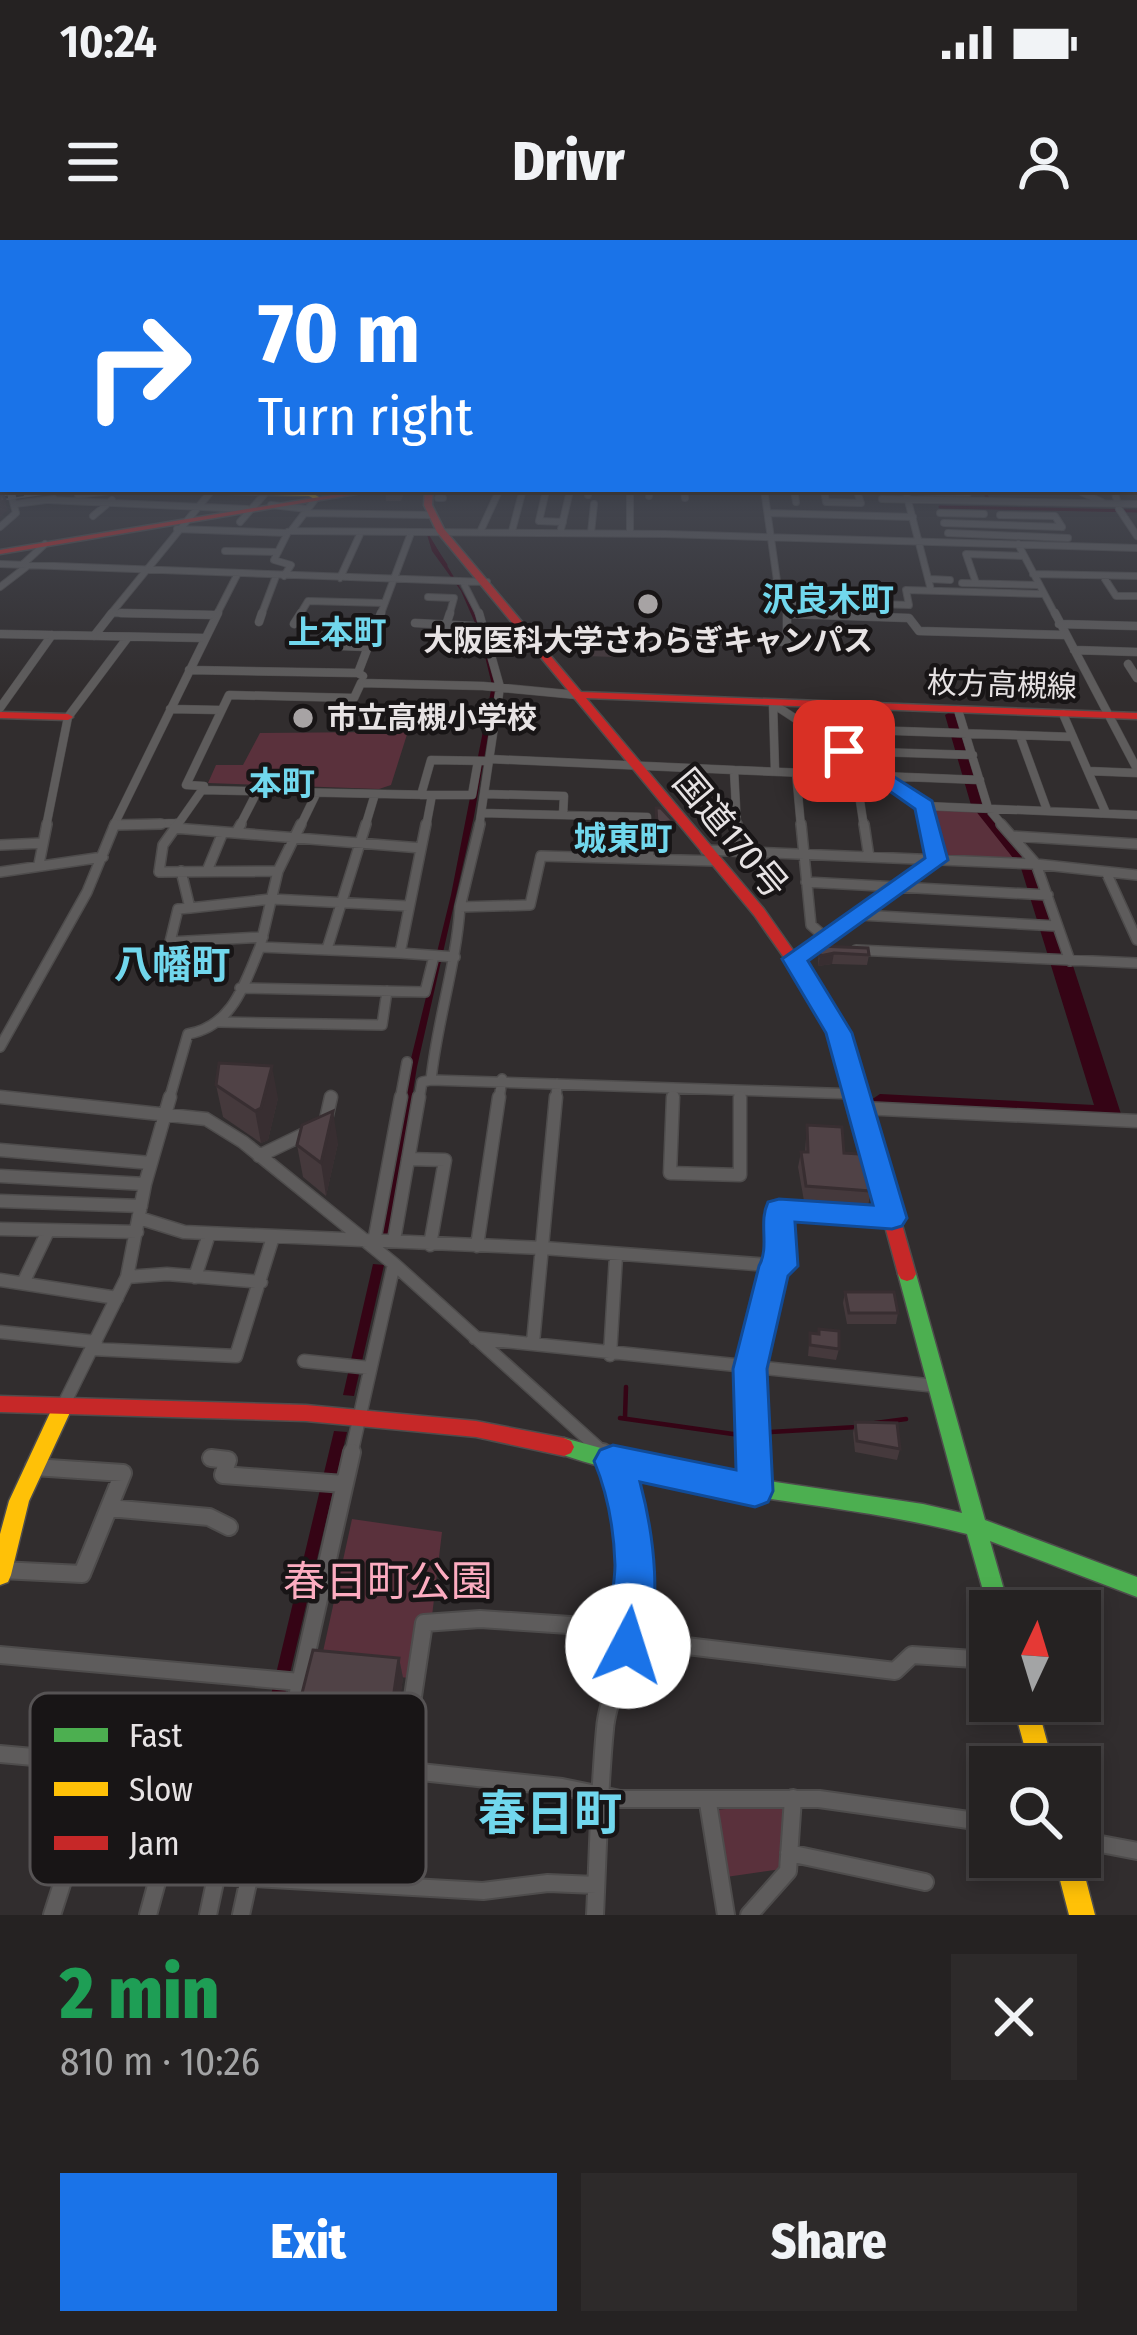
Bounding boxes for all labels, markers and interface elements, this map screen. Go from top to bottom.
text: 10:24 [60,15,157,69]
icon: menu [60,129,126,195]
icon: person [1011,129,1077,195]
text: Drivr [513,130,625,194]
text: 70 m [258,283,420,384]
icon: right [60,288,216,444]
text: Turn right [258,385,473,449]
district label: 沢良木町 [762,580,894,620]
marker: 大阪医科大学さわらぎキャンパス [635,591,661,617]
district label: 上本町 [288,613,387,653]
place label: 大阪医科大学さわらぎキャンパス [423,623,873,659]
street label: 枚方高槻線 [926,664,1078,706]
place label: 市立高槻小学校 [327,700,537,736]
pin [793,700,895,802]
marker: 市立高槻小学校 [290,705,316,731]
icon: arrive [811,718,877,784]
street label: 国道170号 [664,760,797,907]
district label: 本町 [249,764,315,804]
district label: 城東町 [574,819,673,859]
district label: 八幡町 [113,942,231,988]
park label: 春日町公園 [283,1557,493,1607]
position arrow [565,1583,691,1709]
north arrow [969,1590,1101,1722]
map controls [969,1590,1101,1878]
legend [30,1693,426,1885]
text: Fast [129,1716,183,1756]
button: search [969,1746,1101,1878]
text: Slow [129,1770,193,1810]
district label: 春日町 [478,1785,622,1843]
text: Jam [129,1824,180,1864]
text: 2 min [60,1951,219,2037]
button: close [951,1954,1077,2080]
text: 810 m · 10:26 [60,2039,260,2085]
button: Exit [60,2173,557,2311]
button: Share [581,2173,1077,2311]

